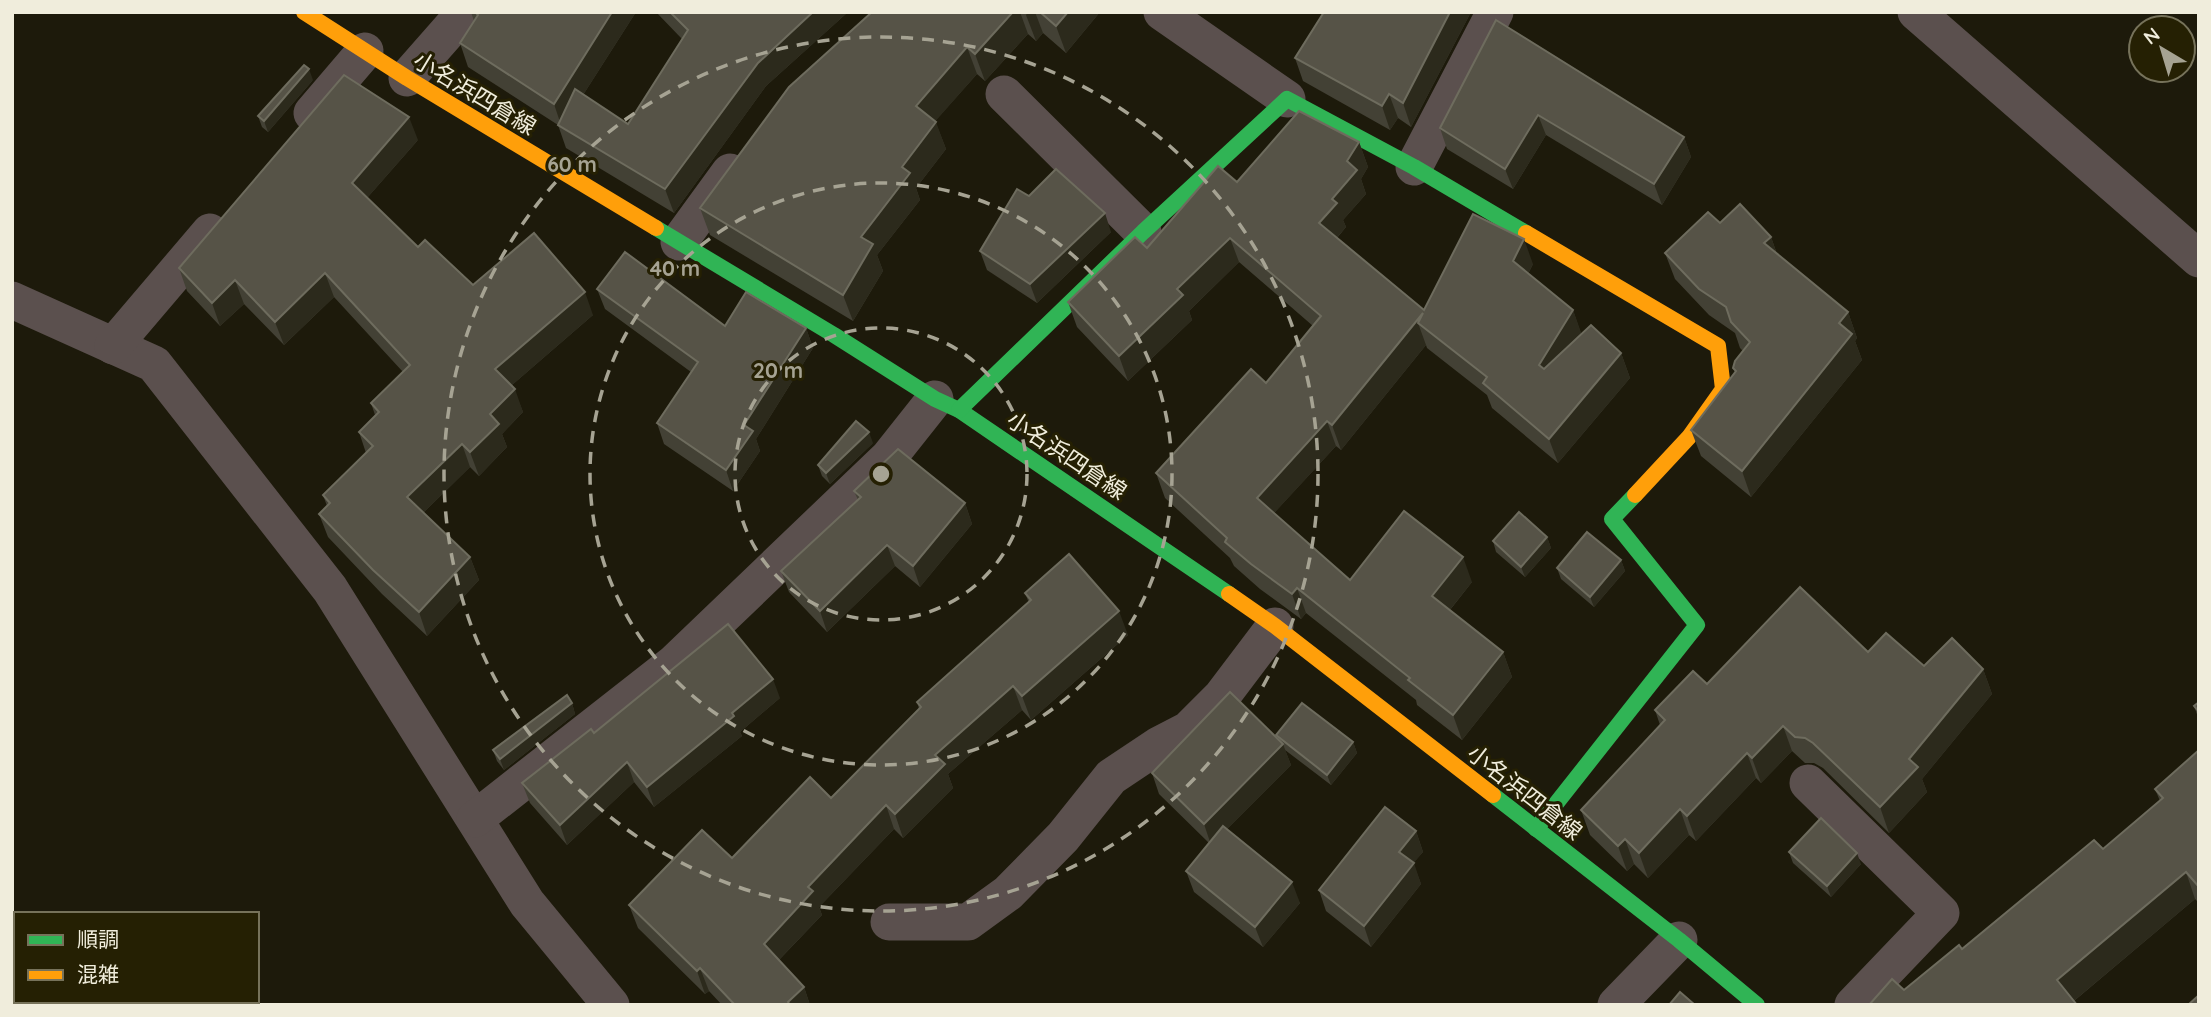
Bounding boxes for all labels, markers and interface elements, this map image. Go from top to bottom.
north arrow [2127,14,2197,84]
text: N [2139,22,2164,49]
street label: 小名浜四倉線 [408,45,542,141]
text: 60 m [547,151,597,177]
text: 40 m [650,255,700,281]
text: 20 m [753,357,803,383]
street label: 小名浜四倉線 [1002,404,1132,506]
centre of rings [869,462,893,486]
street label: 小名浜四倉線 [1462,738,1588,846]
legend [14,912,259,1003]
text: 順調 [77,926,119,952]
text: 混雑 [77,961,119,987]

